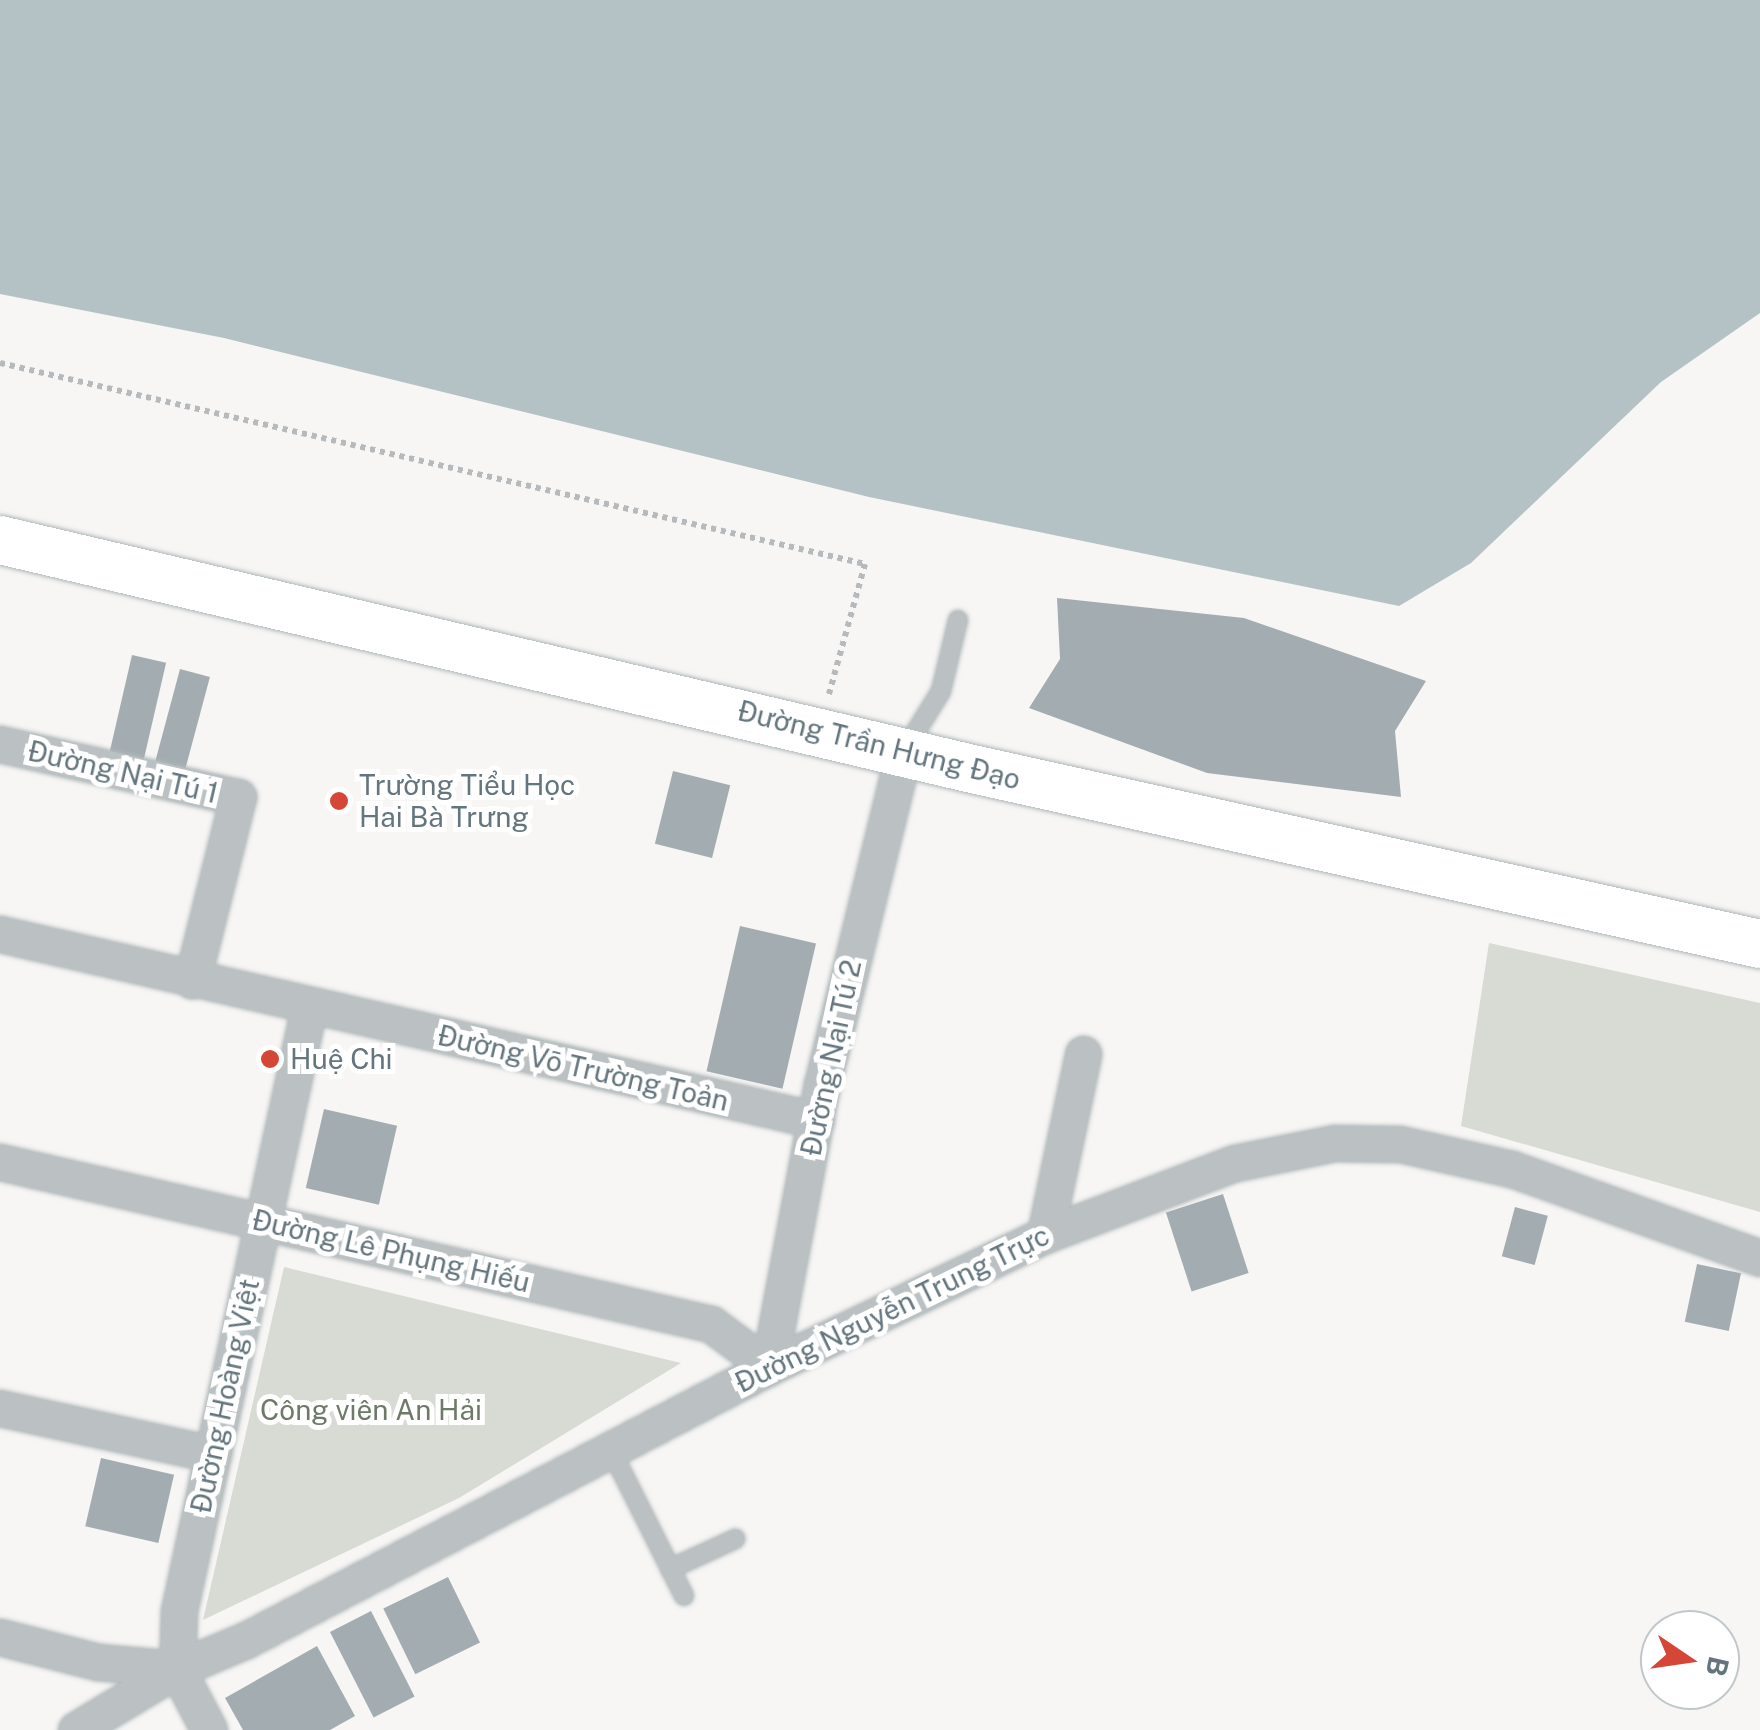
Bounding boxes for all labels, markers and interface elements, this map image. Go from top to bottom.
street label: Đường Trần Hưng Đạo [734,694,1024,796]
street label: Đường Nại Tú 1 [25,734,221,810]
place label: Trường Tiểu Học Hai Bà Trưng [359,768,575,834]
marker: Trường Tiểu Học Hai Bà Trưng [328,790,350,812]
street label: Đường Nại Tú 2 [794,957,868,1159]
street label: Đường Võ Trường Toản [434,1018,732,1118]
place label: Huệ Chi [290,1042,393,1076]
marker: Huệ Chi [259,1048,281,1070]
street label: Đường Lê Phụng Hiếu [249,1203,533,1299]
street label: Đường Nguyễn Trung Trực [729,1218,1055,1400]
street label: Đường Hoàng Việt [184,1275,266,1517]
park label: Công viên An Hải [260,1393,482,1427]
north arrow [1640,1610,1740,1710]
text: B [1700,1653,1736,1679]

